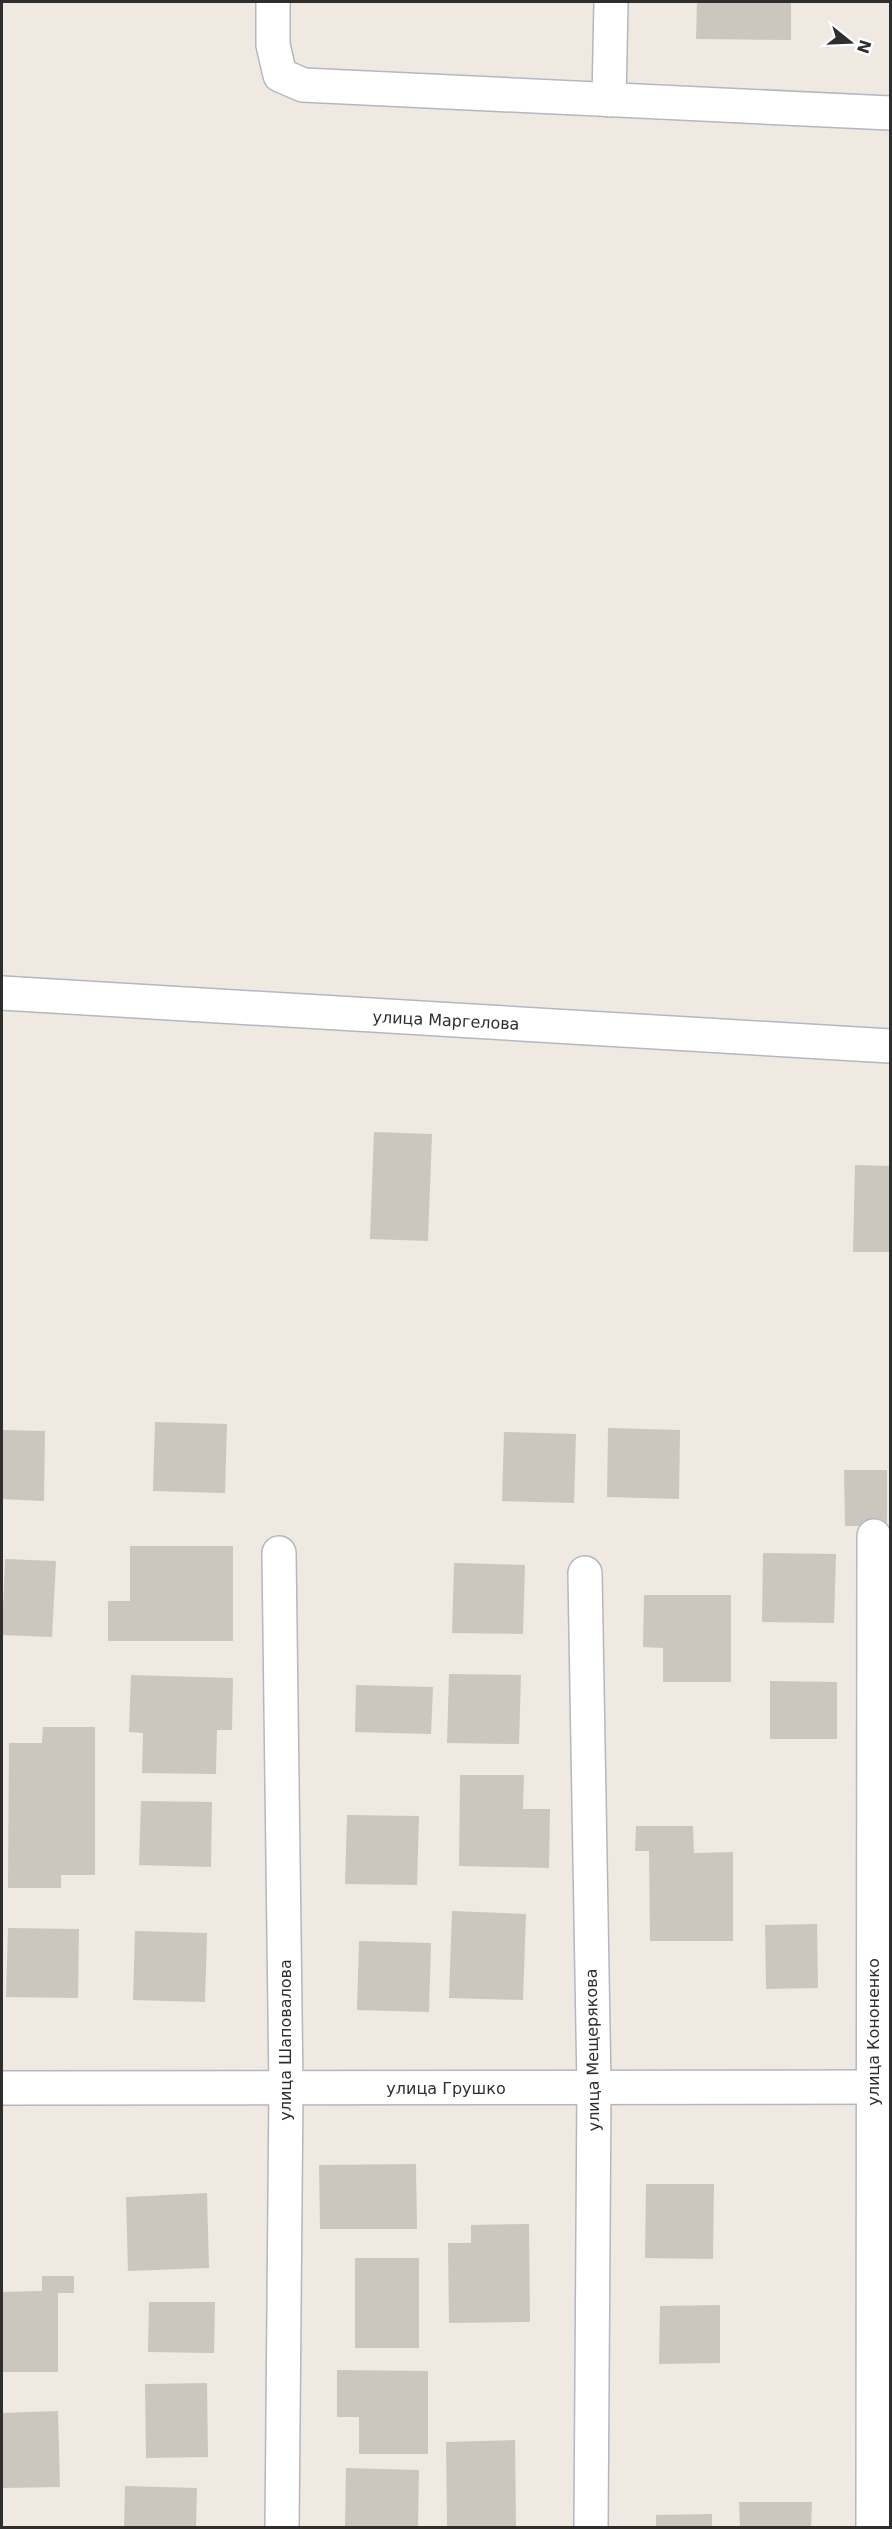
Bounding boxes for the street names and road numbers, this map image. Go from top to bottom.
street label: улица Маргелова [372,1007,520,1034]
street label: улица Кононенко [864,1958,883,2106]
street label: улица Шаповалова [276,1959,295,2121]
street label: улица Мещерякова [582,1968,603,2132]
street label: улица Грушко [386,2079,506,2098]

